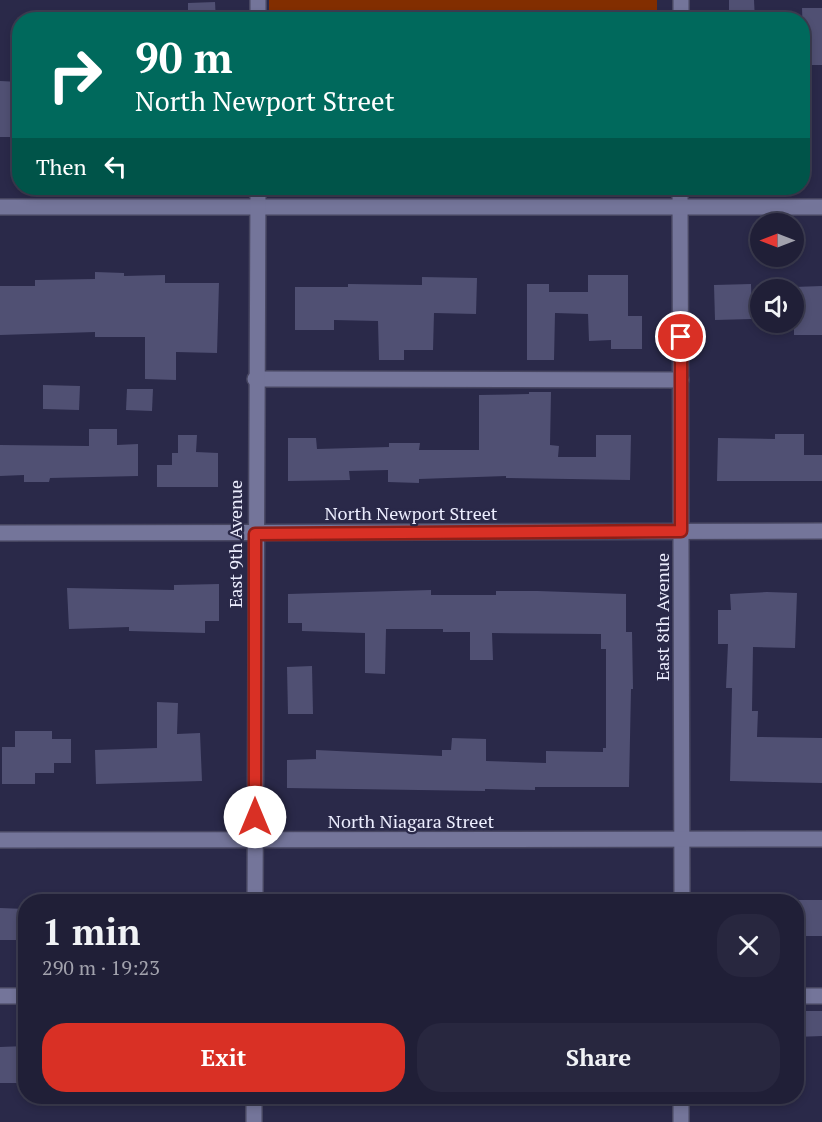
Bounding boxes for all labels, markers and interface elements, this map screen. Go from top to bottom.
text: 90 m [135,29,233,85]
icon: right [36,36,114,114]
text: North Newport Street [135,83,395,119]
icon: left [99,150,132,183]
text: Then [36,152,87,181]
north arrow [750,213,804,267]
map controls [750,213,804,333]
button: sound [750,279,804,333]
pin [655,311,706,362]
icon: arrive [664,320,697,353]
street label: East 9th Avenue [223,480,247,608]
street label: North Newport Street [324,501,498,525]
street label: East 8th Avenue [650,553,674,681]
position arrow [223,785,287,849]
street label: North Niagara Street [328,809,494,833]
text: 1 min [42,908,140,955]
button: close [717,914,780,977]
text: 290 m · 19:23 [42,954,160,981]
button: Exit [42,1023,405,1092]
button: Share [417,1023,780,1092]

